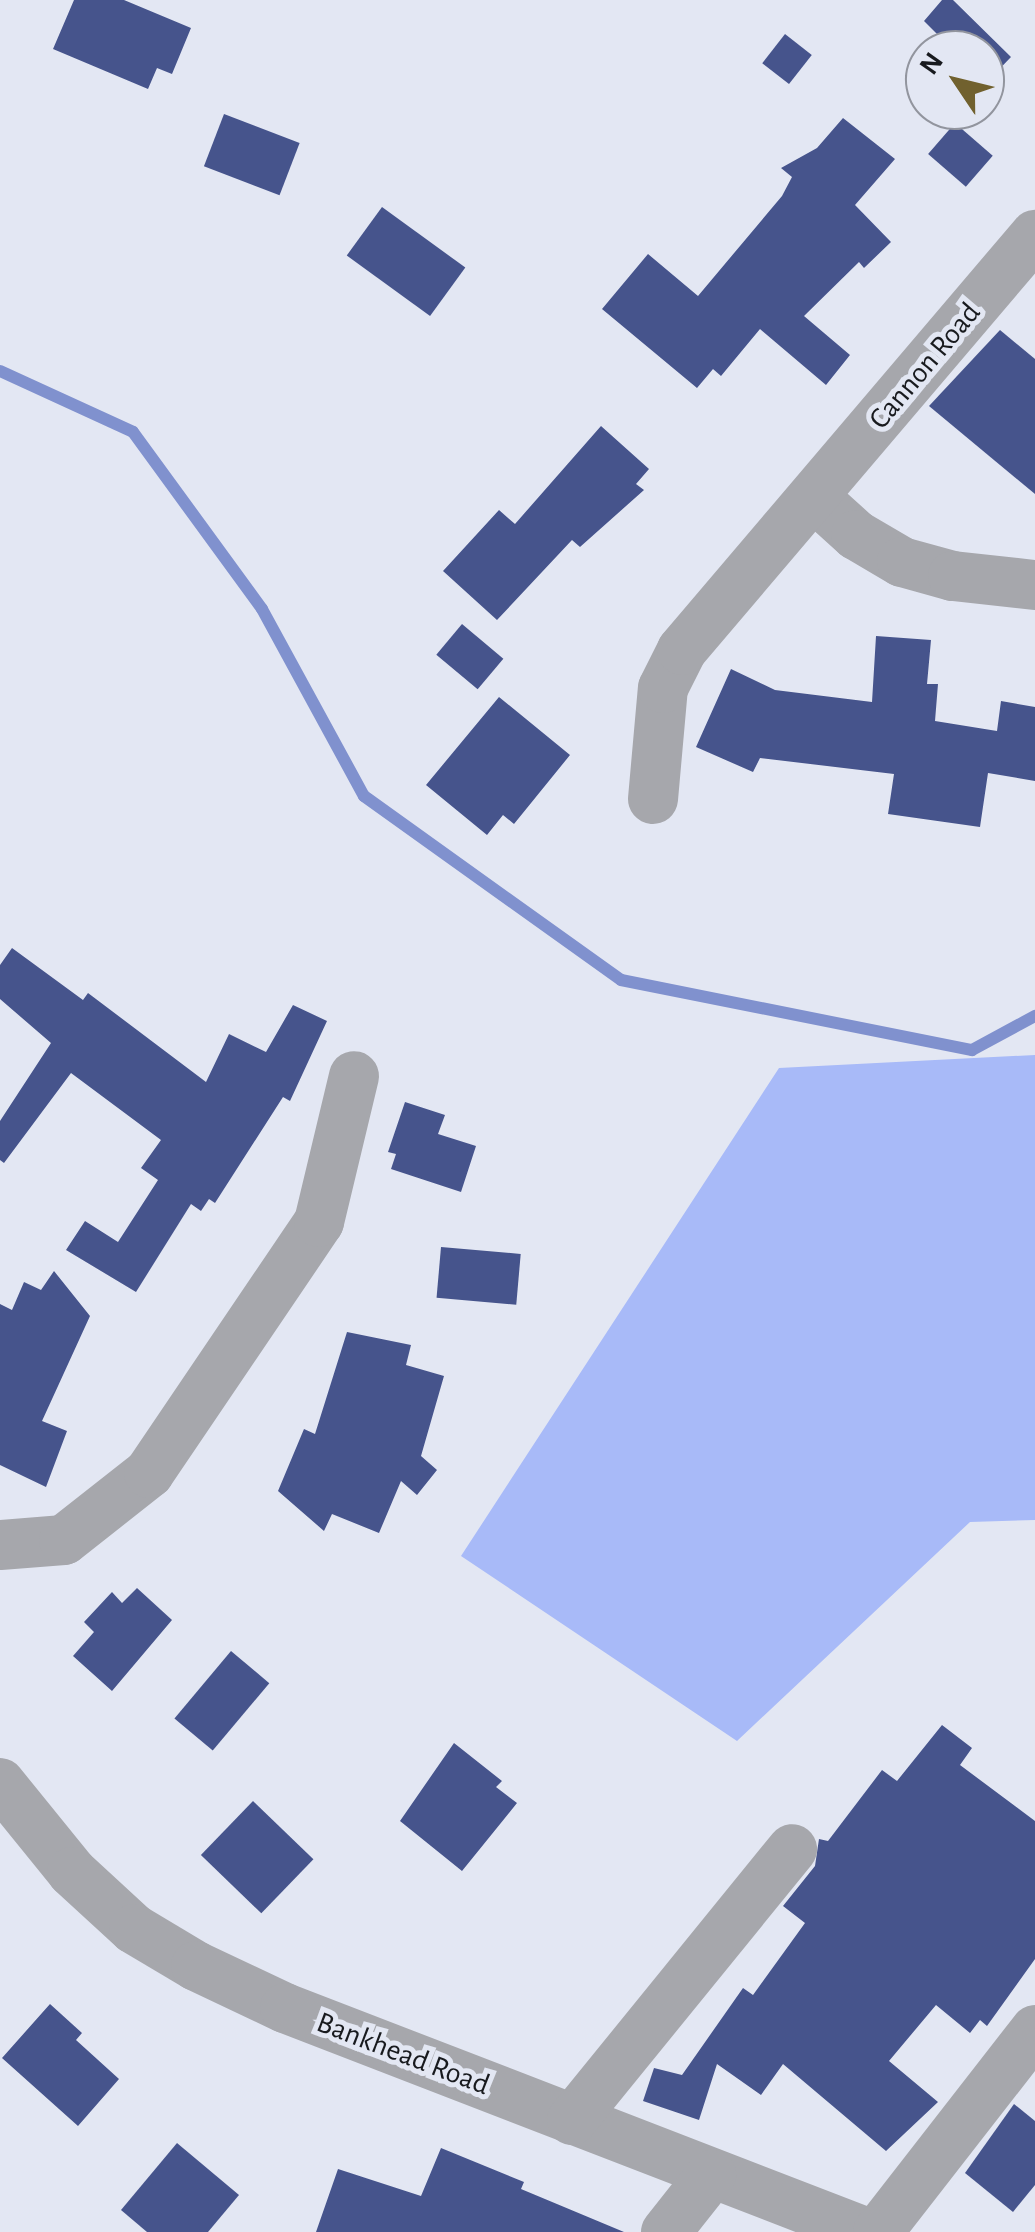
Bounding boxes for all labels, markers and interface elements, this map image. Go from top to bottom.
north arrow [905,30,1005,130]
text: N [915,48,949,80]
street label: Cannon Road [862,295,988,437]
street label: Bankhead Road [311,2005,495,2103]

